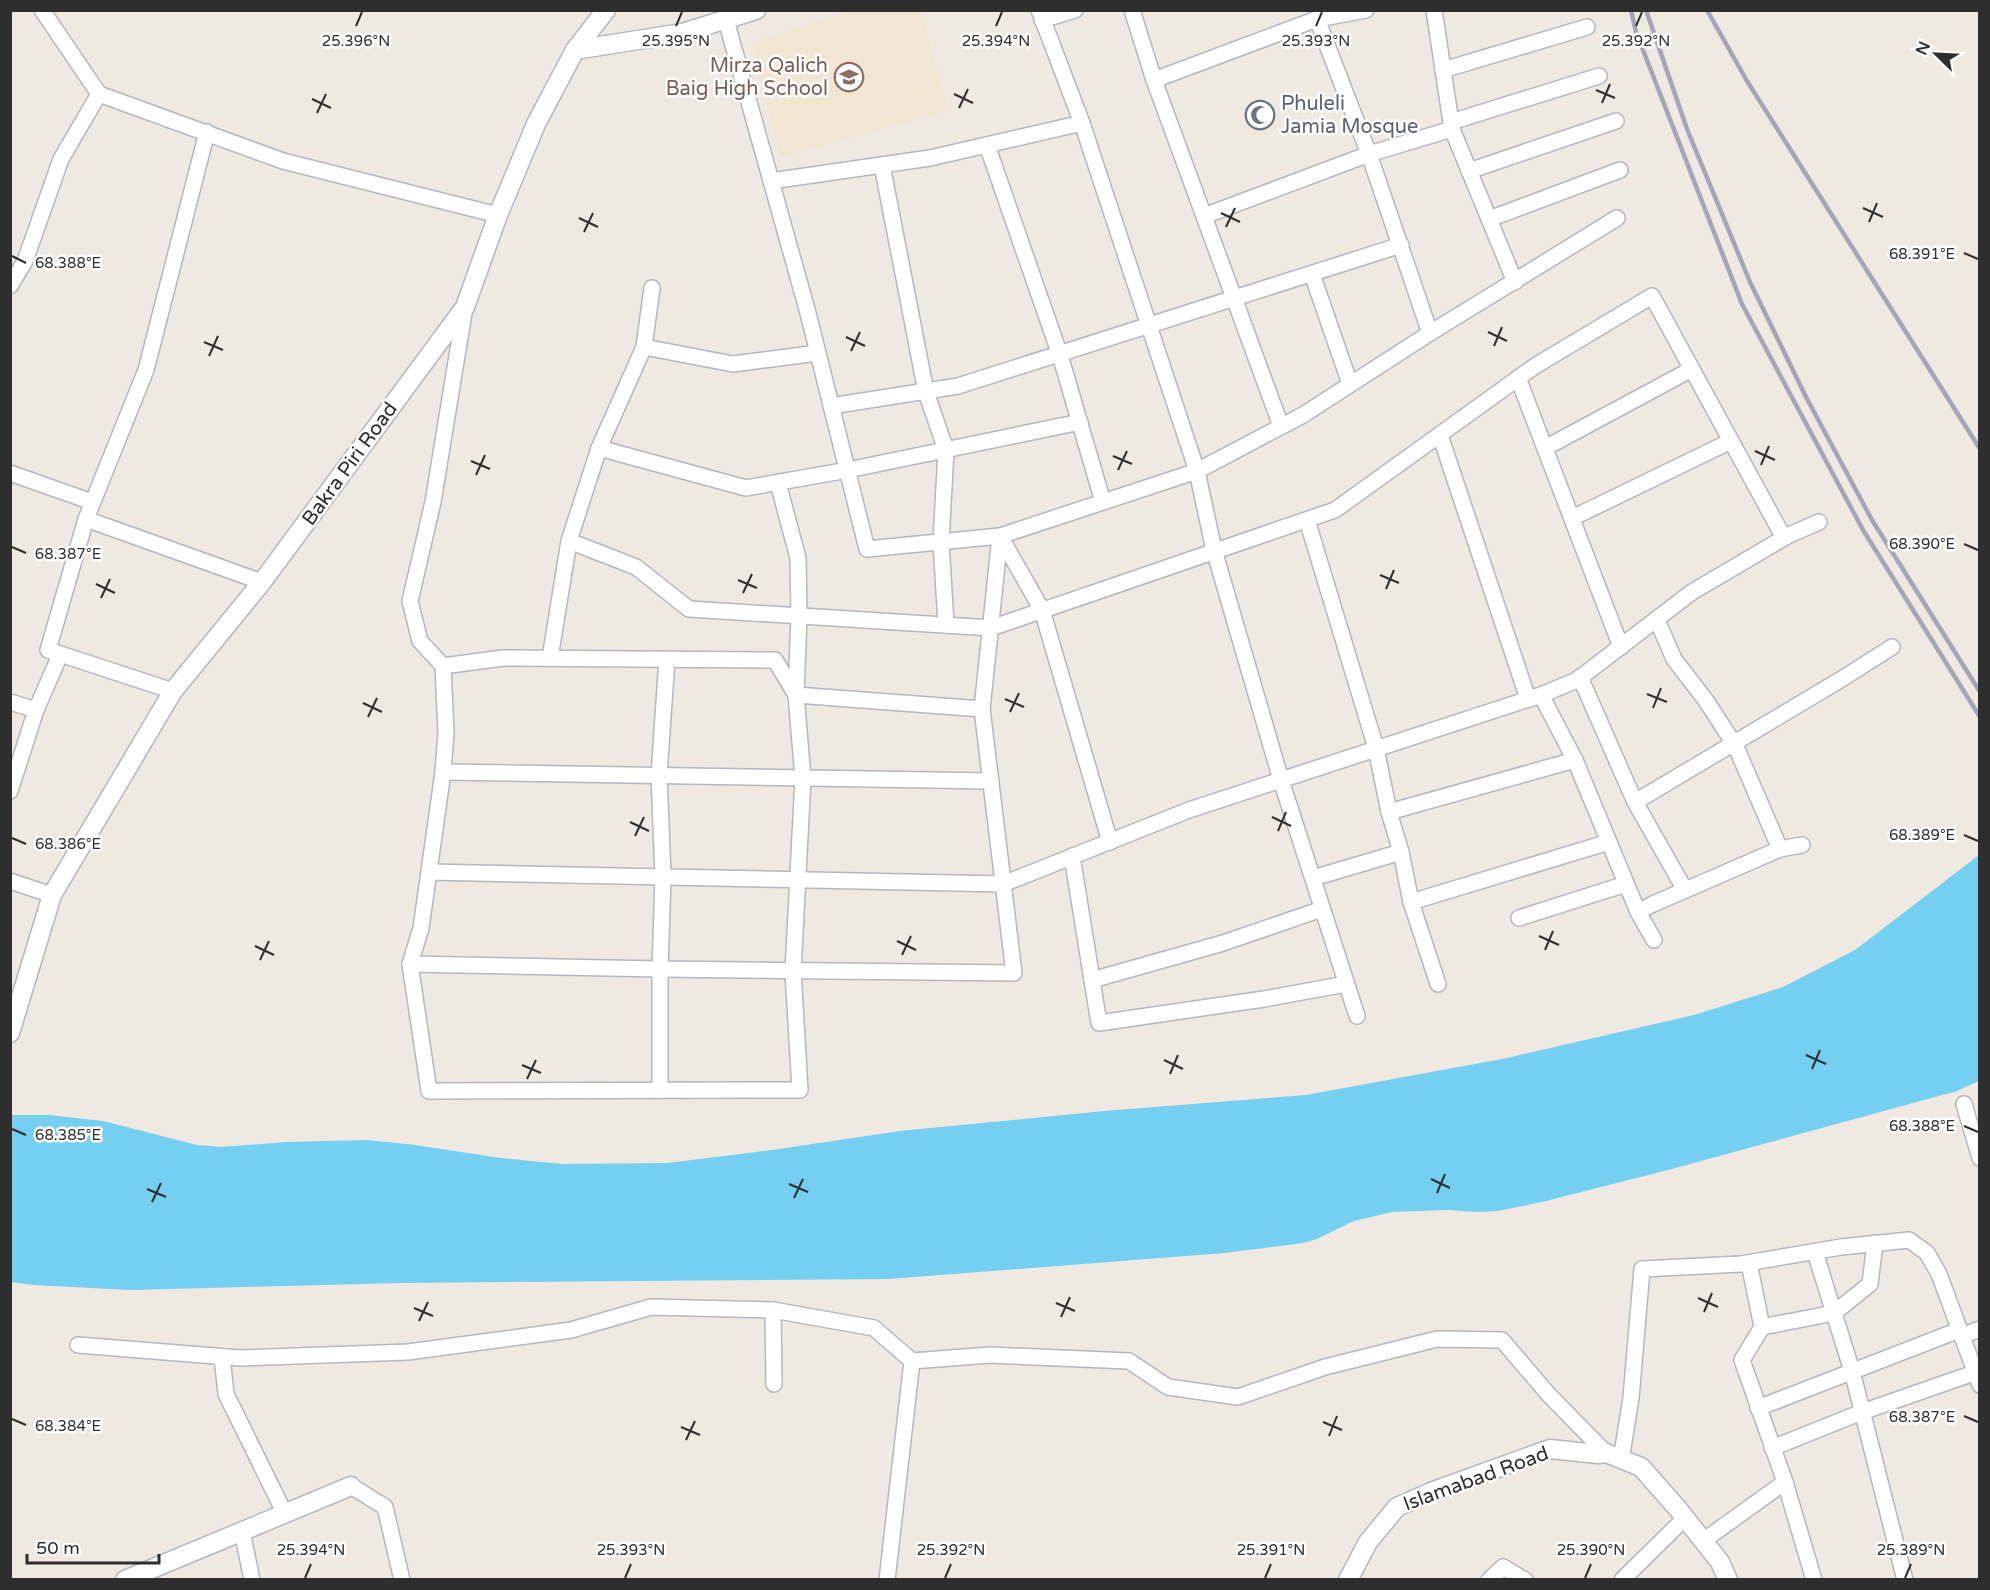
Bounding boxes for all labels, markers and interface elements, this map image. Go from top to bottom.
north arrow [1906,24,1966,84]
text: 25.396°N [322,32,390,50]
text: 25.395°N [642,32,710,50]
text: 25.394°N [962,32,1030,50]
text: 25.393°N [1282,32,1350,50]
text: 25.392°N [1602,32,1670,50]
text: N [1911,38,1935,58]
place label: Mirza Qalich Baig High School [666,54,828,101]
school or university icon: Mirza Qalich Baig High School [833,61,865,93]
place label: Phuleli Jamia Mosque [1281,92,1418,139]
mosque icon: Phuleli Jamia Mosque [1244,99,1276,131]
text: 68.391°E [1889,245,1955,263]
text: 68.388°E [35,254,101,272]
street label: Bakra Piri Road [297,398,403,530]
text: 68.390°E [1889,535,1955,553]
text: 68.387°E [35,545,101,563]
text: 68.389°E [1889,826,1955,844]
text: 68.386°E [35,835,101,853]
text: 68.388°E [1889,1117,1955,1135]
text: 68.385°E [35,1126,101,1144]
text: 68.387°E [1889,1408,1955,1426]
text: 68.384°E [35,1417,101,1435]
street label: Islamabad Road [1400,1442,1552,1516]
scale bar [27,1527,159,1565]
text: 50 m [36,1537,80,1559]
text: 25.394°N [277,1541,345,1559]
text: 25.393°N [597,1541,665,1559]
text: 25.392°N [917,1541,985,1559]
text: 25.391°N [1237,1541,1305,1559]
text: 25.390°N [1557,1541,1625,1559]
text: 25.389°N [1877,1541,1945,1559]

